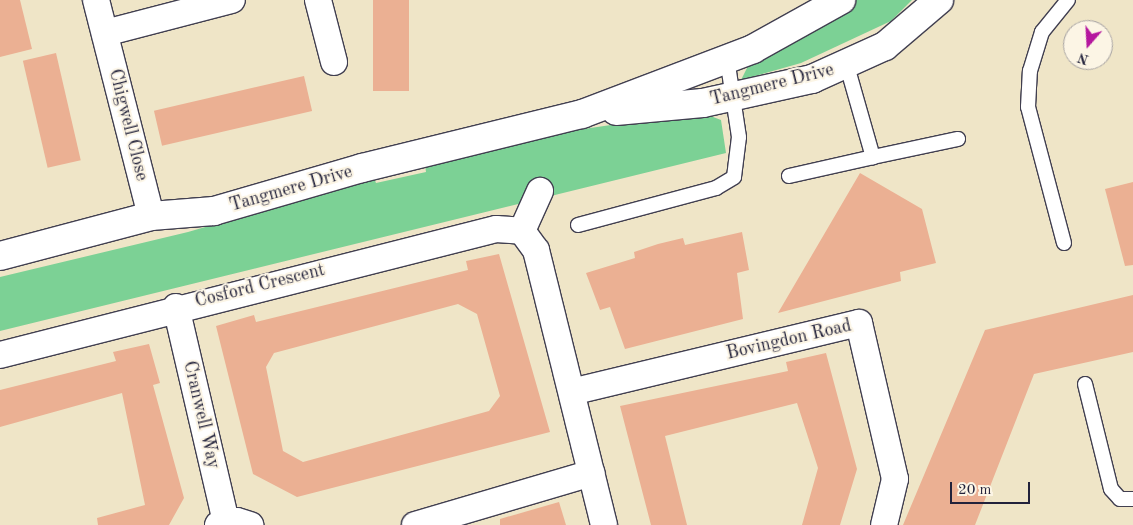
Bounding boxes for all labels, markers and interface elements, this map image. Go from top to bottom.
north arrow [1063,20,1113,70]
text: N [1076,50,1091,67]
street label: Tangmere Drive [708,59,836,111]
street label: Chigwell Close [104,67,152,183]
street label: Tangmere Drive [227,161,355,217]
street label: Cosford Crescent [193,259,327,313]
street label: Bovingdon Road [724,315,854,365]
street label: Cranwell Way [178,359,224,471]
scale bar [953,472,1033,504]
text: 20 m [958,483,992,498]

